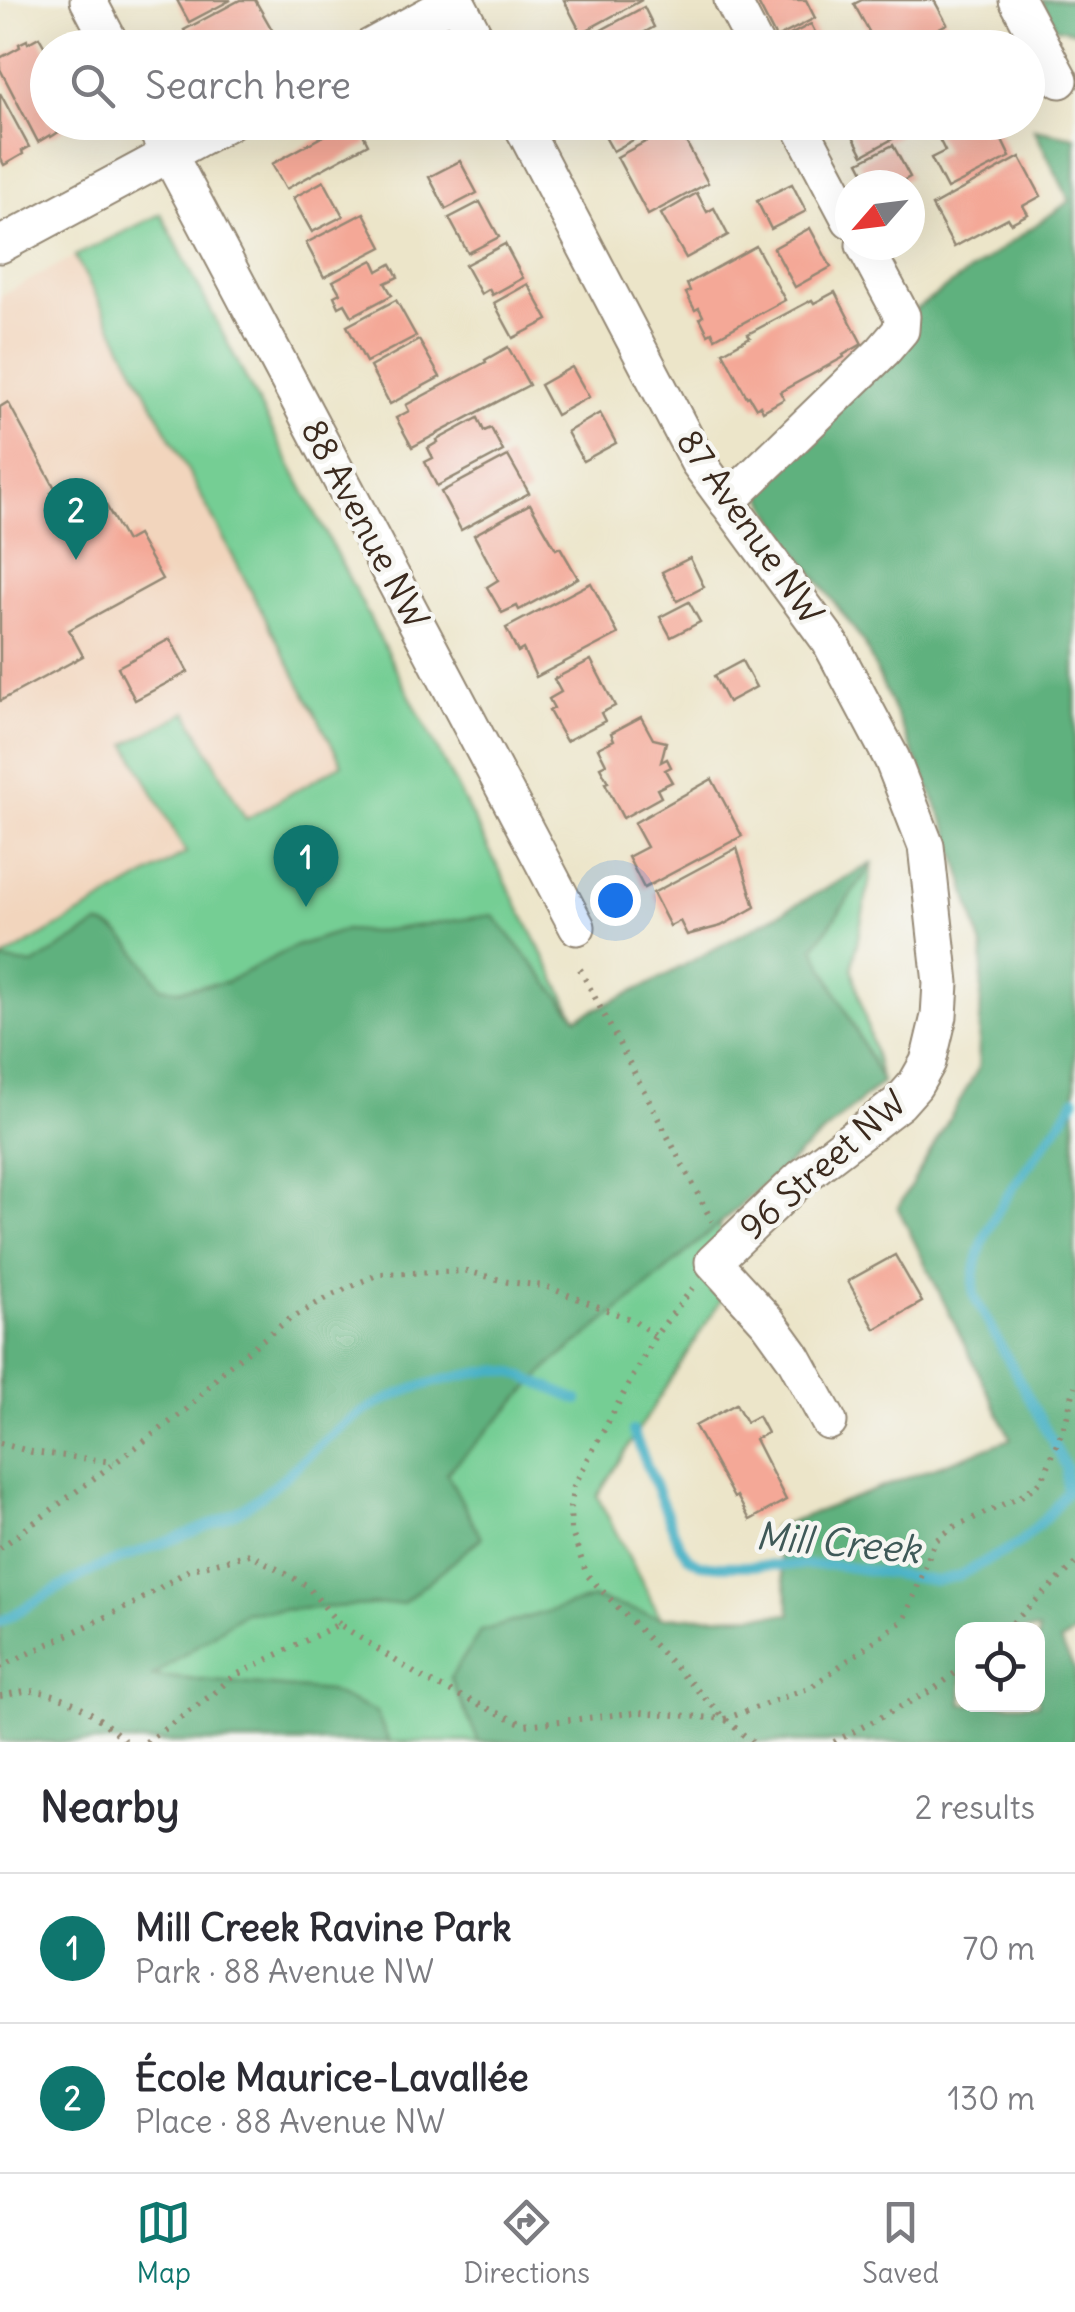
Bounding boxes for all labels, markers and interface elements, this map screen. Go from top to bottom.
search box [30,30,1045,140]
icon: search [65,58,120,113]
text: Search here [145,62,351,109]
north arrow [835,170,925,260]
street label: 88 Avenue NW [292,412,439,636]
street label: 87 Avenue NW [668,421,834,632]
pin: 2 [44,478,108,560]
pin: 1 [274,824,338,907]
your location [590,875,641,926]
street label: 96 Street NW [730,1080,915,1249]
water label: Mill Creek [754,1512,925,1573]
map controls [955,1622,1045,1712]
button: locate [955,1622,1045,1712]
text: Nearby [40,1781,179,1833]
text: 2 results [915,1787,1035,1828]
text: Mill Creek Ravine Park [135,1904,511,1951]
text: 1 [66,1928,79,1969]
text: 70 m [963,1928,1035,1969]
text: Park · 88 Avenue NW [135,1951,434,1992]
text: École Maurice-Lavallée [135,2054,529,2101]
text: 2 [64,2078,81,2119]
text: 130 m [947,2078,1035,2119]
text: Place · 88 Avenue NW [135,2101,445,2142]
tab: Map [136,2195,191,2291]
tab: Directions [463,2195,590,2291]
tab: Saved [862,2195,939,2291]

